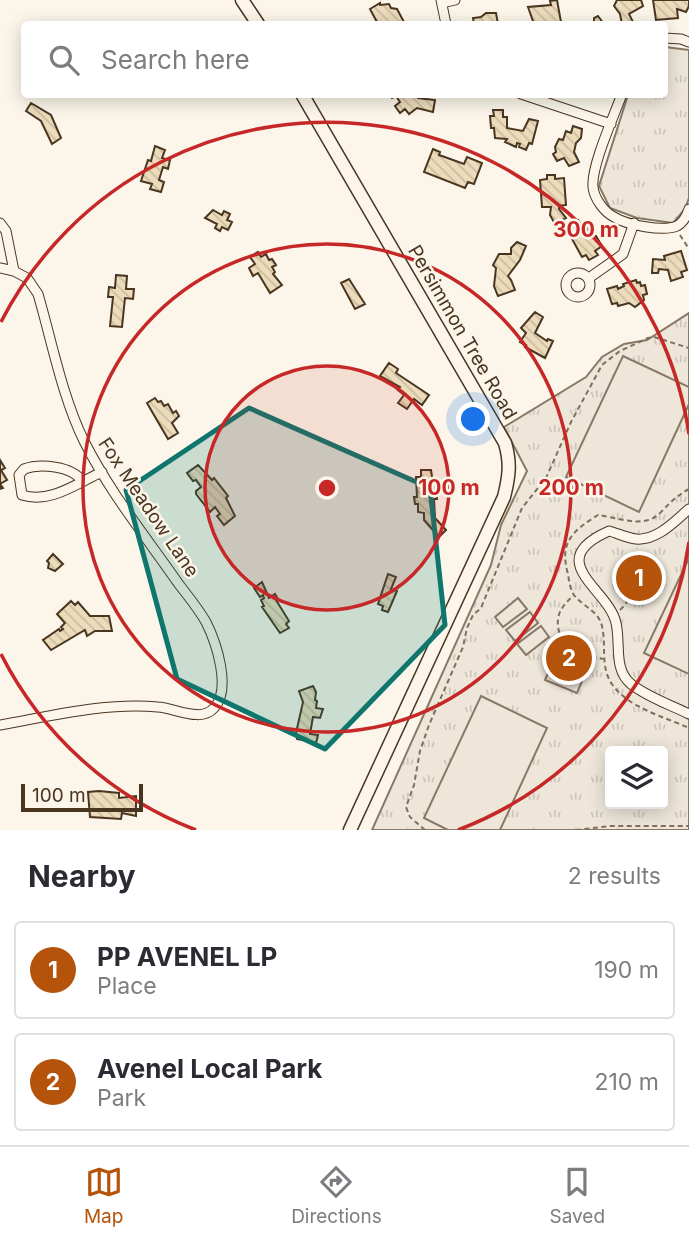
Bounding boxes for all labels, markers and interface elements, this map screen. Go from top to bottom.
search box [21,21,668,98]
icon: search [45,41,83,79]
text: Search here [101,44,250,75]
text: 300 m [553,217,619,242]
street label: Persimmon Tree Road [403,241,522,424]
your location [456,402,490,436]
street label: Fox Meadow Lane [93,433,204,582]
text: 100 m [418,475,480,500]
text: 200 m [538,475,604,500]
centre of rings [315,476,339,500]
pin: 1 [616,552,662,604]
pin: 2 [546,632,592,684]
map controls [605,746,668,809]
button: layers [605,746,668,809]
scale bar [21,781,144,813]
text: 100 m [32,784,86,807]
text: Nearby [28,858,136,894]
text: 2 results [568,862,661,890]
text: PP AVENEL LP [97,941,277,972]
text: 1 [48,956,58,984]
text: 190 m [594,956,659,984]
text: Place [97,972,157,1000]
text: Avenel Local Park [97,1053,322,1084]
text: 2 [46,1068,60,1096]
text: 210 m [594,1068,659,1096]
text: Park [97,1084,146,1112]
tab: Map [84,1163,123,1228]
tab: Directions [291,1163,382,1228]
tab: Saved [549,1163,605,1228]

